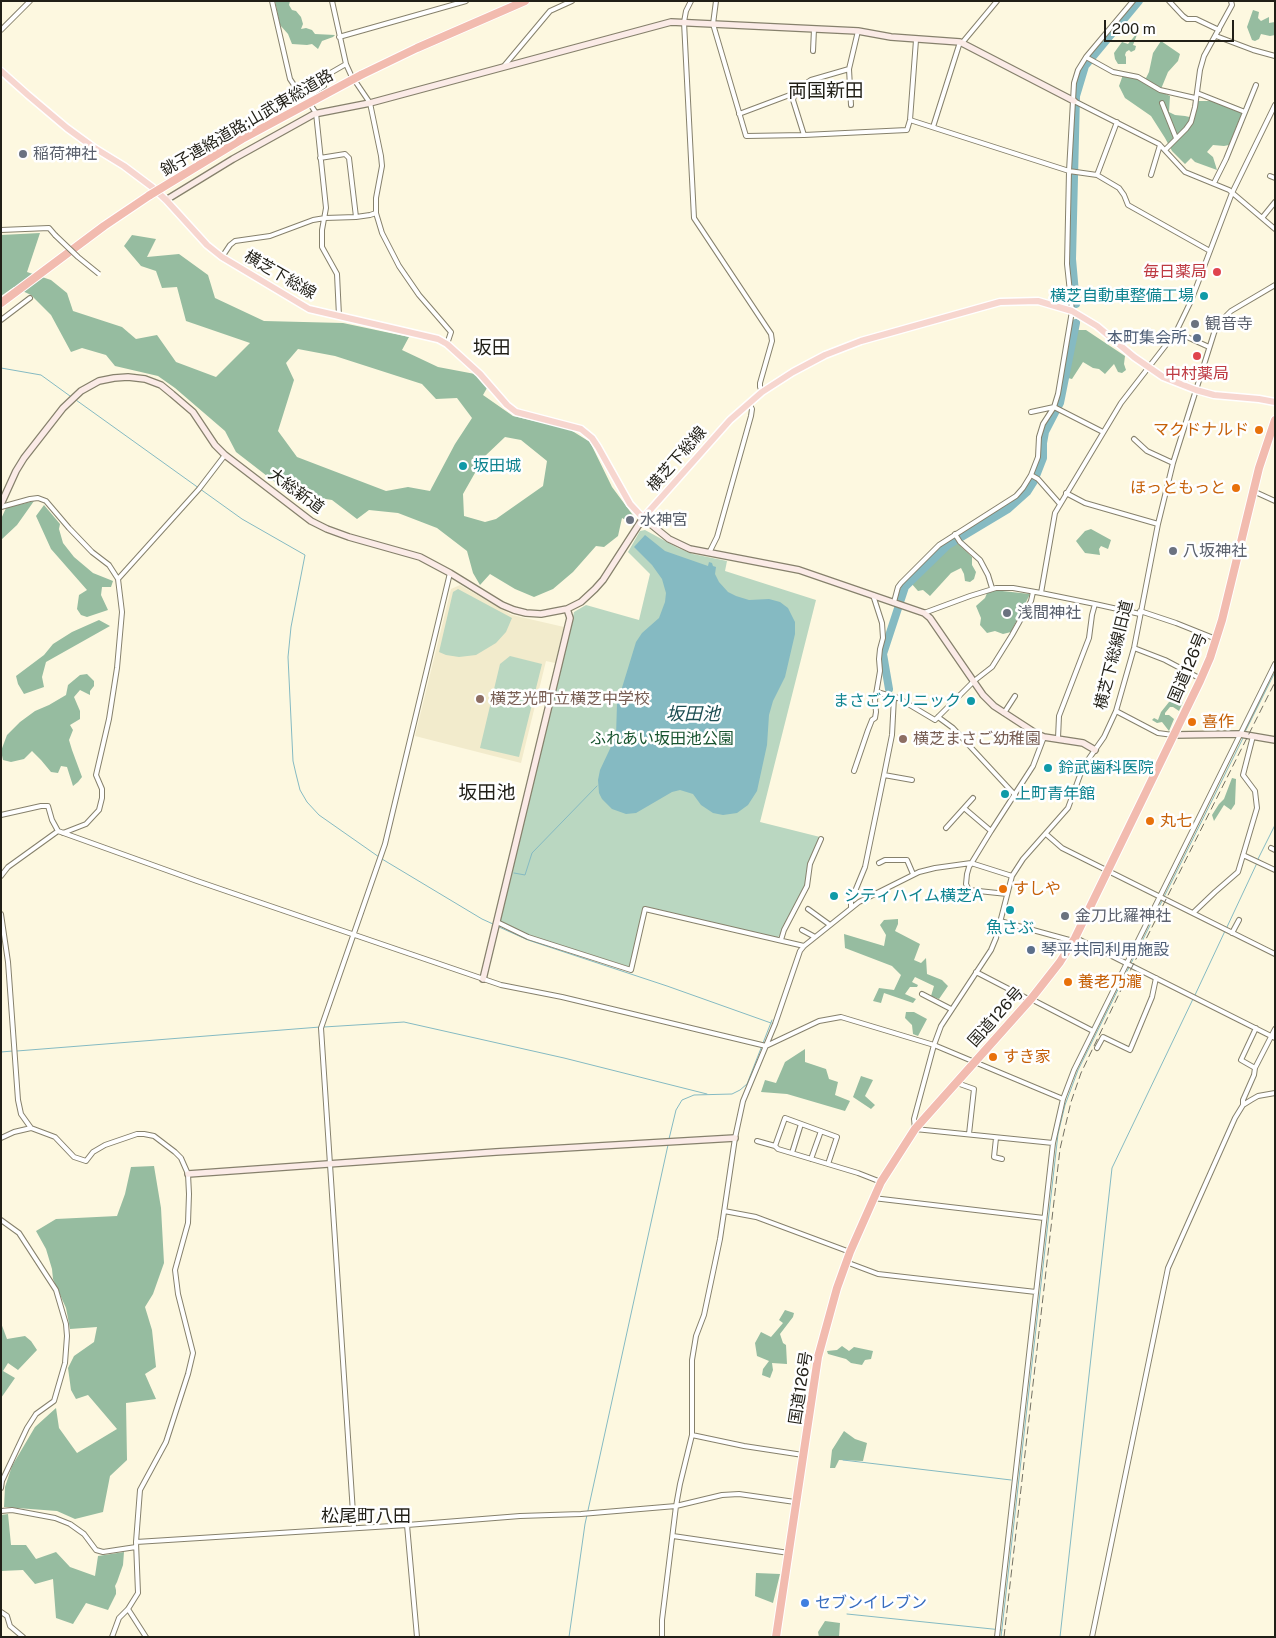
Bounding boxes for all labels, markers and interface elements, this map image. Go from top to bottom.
scale bar [1106,10,1236,42]
text: 200 m [1112,20,1156,37]
street label: 銚子連絡道路;山武東総道路 [157,66,337,180]
district label: 両国新田 [788,80,864,102]
place label: 稲荷神社 [33,144,97,164]
marker: 稲荷神社 [17,148,29,160]
street label: 横芝下総線 [241,247,319,303]
place label: 毎日薬局 [1143,262,1207,282]
marker: 毎日薬局 [1211,266,1223,278]
place label: 横芝自動車整備工場 [1050,286,1194,306]
marker: 横芝自動車整備工場 [1198,290,1210,302]
place label: 観音寺 [1205,314,1253,334]
marker: 観音寺 [1189,318,1201,330]
place label: 本町集会所 [1107,328,1187,348]
marker: 本町集会所 [1191,332,1203,344]
district label: 坂田 [473,337,511,359]
marker: 中村薬局 [1191,350,1203,362]
place label: 中村薬局 [1165,364,1229,384]
place label: マクドナルド [1153,420,1249,440]
street label: 横芝下総線 [644,423,710,495]
marker: マクドナルド [1253,424,1265,436]
place label: 坂田城 [473,456,521,476]
marker: 坂田城 [457,460,469,472]
street label: 大総新道 [264,464,328,518]
place label: ほっともっと [1130,478,1226,498]
marker: ほっともっと [1230,482,1242,494]
place label: 水神宮 [640,510,688,530]
marker: 水神宮 [624,514,636,526]
place label: 八坂神社 [1183,541,1247,561]
marker: 八坂神社 [1167,545,1179,557]
street label: 横芝下総線旧道 [1091,598,1137,712]
place label: 浅間神社 [1017,603,1081,623]
marker: 浅間神社 [1001,607,1013,619]
street label: 国道126号 [1165,630,1211,706]
place label: 横芝光町立横芝中学校 [490,689,650,709]
place label: まさごクリニック [833,691,961,711]
marker: 横芝光町立横芝中学校 [474,693,486,705]
marker: まさごクリニック [965,695,977,707]
water label: 坂田池 [666,703,720,725]
place label: 喜作 [1202,712,1234,732]
marker: 喜作 [1186,716,1198,728]
park label: ふれあい坂田池公園 [590,729,734,749]
place label: 横芝まさご幼稚園 [913,729,1041,749]
marker: 横芝まさご幼稚園 [897,733,909,745]
place label: 鈴武歯科医院 [1058,758,1154,778]
marker: 鈴武歯科医院 [1042,762,1054,774]
district label: 坂田池 [459,782,515,804]
place label: 上町青年館 [1015,784,1095,804]
marker: 上町青年館 [999,788,1011,800]
place label: 丸七 [1160,811,1192,831]
marker: 丸七 [1144,815,1156,827]
place label: すしや [1013,879,1061,899]
marker: すしや [997,883,1009,895]
place label: シティハイム横芝A [844,886,983,906]
marker: シティハイム横芝A [828,890,840,902]
marker: 魚さぶ [1004,904,1016,916]
place label: 金刀比羅神社 [1075,906,1171,926]
marker: 金刀比羅神社 [1059,910,1071,922]
place label: 魚さぶ [986,918,1034,938]
place label: 琴平共同利用施設 [1041,940,1169,960]
marker: 琴平共同利用施設 [1025,944,1037,956]
place label: 養老乃瀧 [1078,972,1142,992]
marker: 養老乃瀧 [1062,976,1074,988]
street label: 国道126号 [964,983,1028,1051]
place label: すき家 [1003,1047,1051,1067]
marker: すき家 [987,1051,999,1063]
street label: 国道126号 [786,1350,816,1426]
district label: 松尾町八田 [321,1505,411,1527]
place label: セブンイレブン [815,1593,927,1613]
marker: セブンイレブン [799,1597,811,1609]

